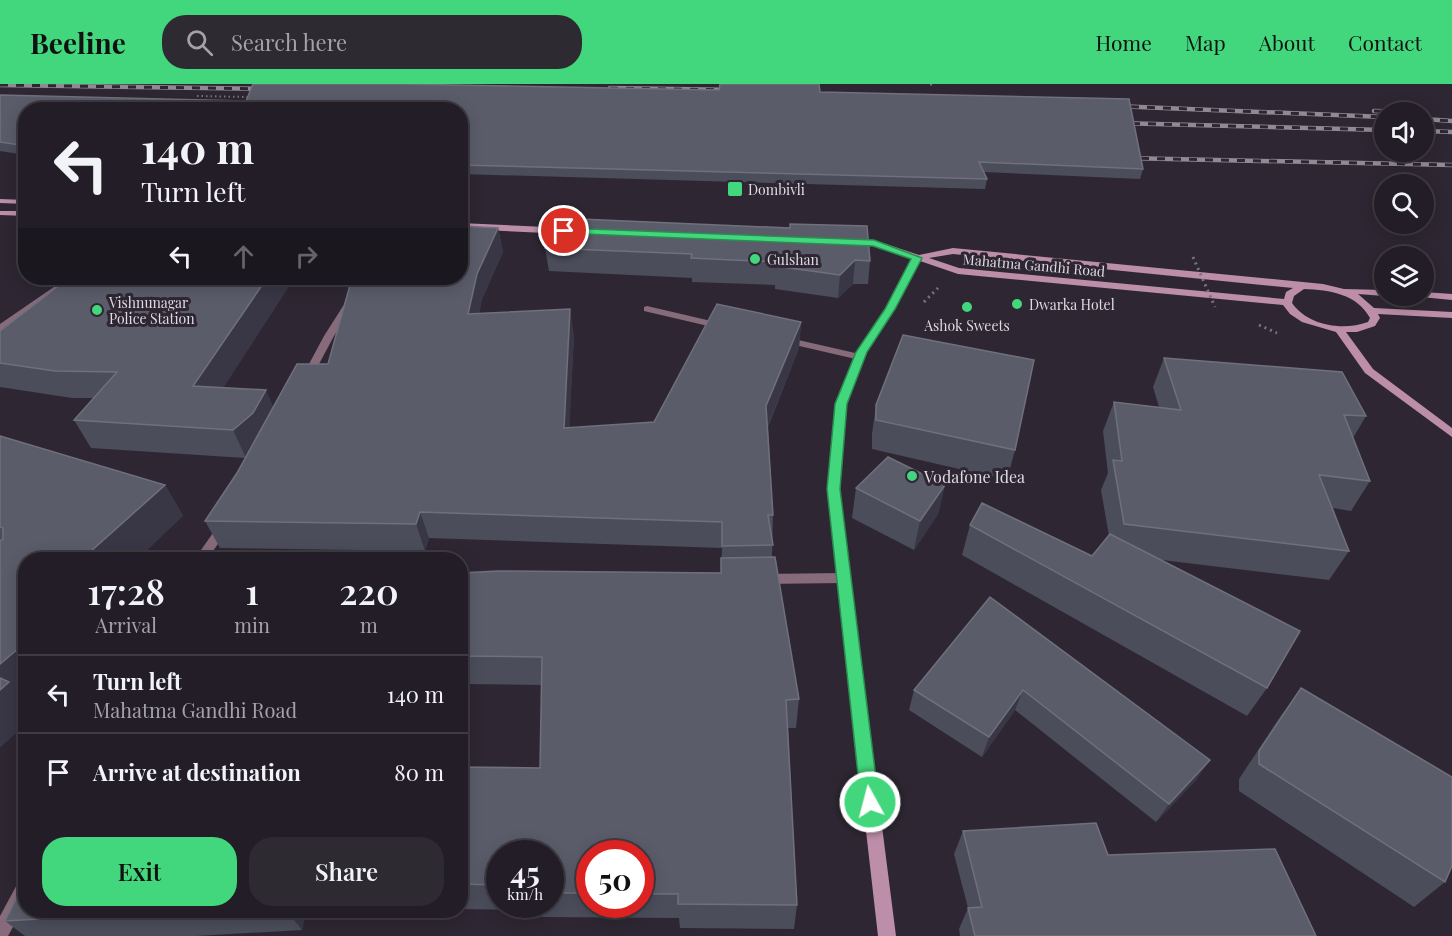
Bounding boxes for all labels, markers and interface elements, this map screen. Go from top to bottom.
search box [162,15,582,69]
text: Beeline [30,24,126,61]
icon: search [183,26,216,59]
text: Search here [231,27,347,57]
text: Home [1096,28,1152,56]
text: Map [1185,28,1226,56]
text: About [1259,28,1315,56]
text: Contact [1348,28,1422,56]
map controls [1374,102,1434,306]
button: sound [1374,102,1434,162]
text: 140 m [141,119,254,175]
icon: left [42,126,120,204]
text: Turn left [141,173,245,209]
button: search [1374,174,1434,234]
marker: Dombivli [726,180,744,198]
place label: Dombivli [748,180,805,199]
pin [538,205,589,256]
icon: arrive [547,214,580,247]
icon: left [164,240,197,273]
icon: ahead [227,240,260,273]
icon: right [290,240,323,273]
button: layers [1374,246,1434,306]
street label: Mahatma Gandhi Road [962,249,1106,281]
place label: Gulshan [767,250,819,269]
marker: Gulshan [748,252,762,266]
place label: Vishnunagar Police Station [108,293,195,328]
place label: Dwarka Hotel [1029,295,1115,314]
marker: Dwarka Hotel [1010,297,1024,311]
marker: Ashok Sweets [960,300,974,314]
marker: Vishnunagar Police Station [90,303,104,317]
place label: Ashok Sweets [923,316,1010,335]
place label: Vodafone Idea [923,466,1025,487]
marker: Vodafone Idea [905,469,919,483]
text: 17:28 [87,566,165,614]
text: 1 [245,566,259,614]
text: 220 [339,566,399,614]
text: Arrival [95,611,157,638]
text: min [234,611,270,638]
text: m [360,611,378,638]
text: Turn left [93,666,182,696]
icon: left [42,678,75,711]
text: 140 m [387,679,444,709]
text: Mahatma Gandhi Road [93,696,297,723]
icon: arrive [42,756,75,789]
text: Arrive at destination [93,757,301,787]
text: 80 m [394,757,444,787]
position arrow [838,770,902,834]
button: Exit [42,837,237,906]
button: Share [249,837,444,906]
speed limit sign: 50 [576,840,654,918]
text: 45 [510,852,540,892]
text: km/h [507,884,543,904]

